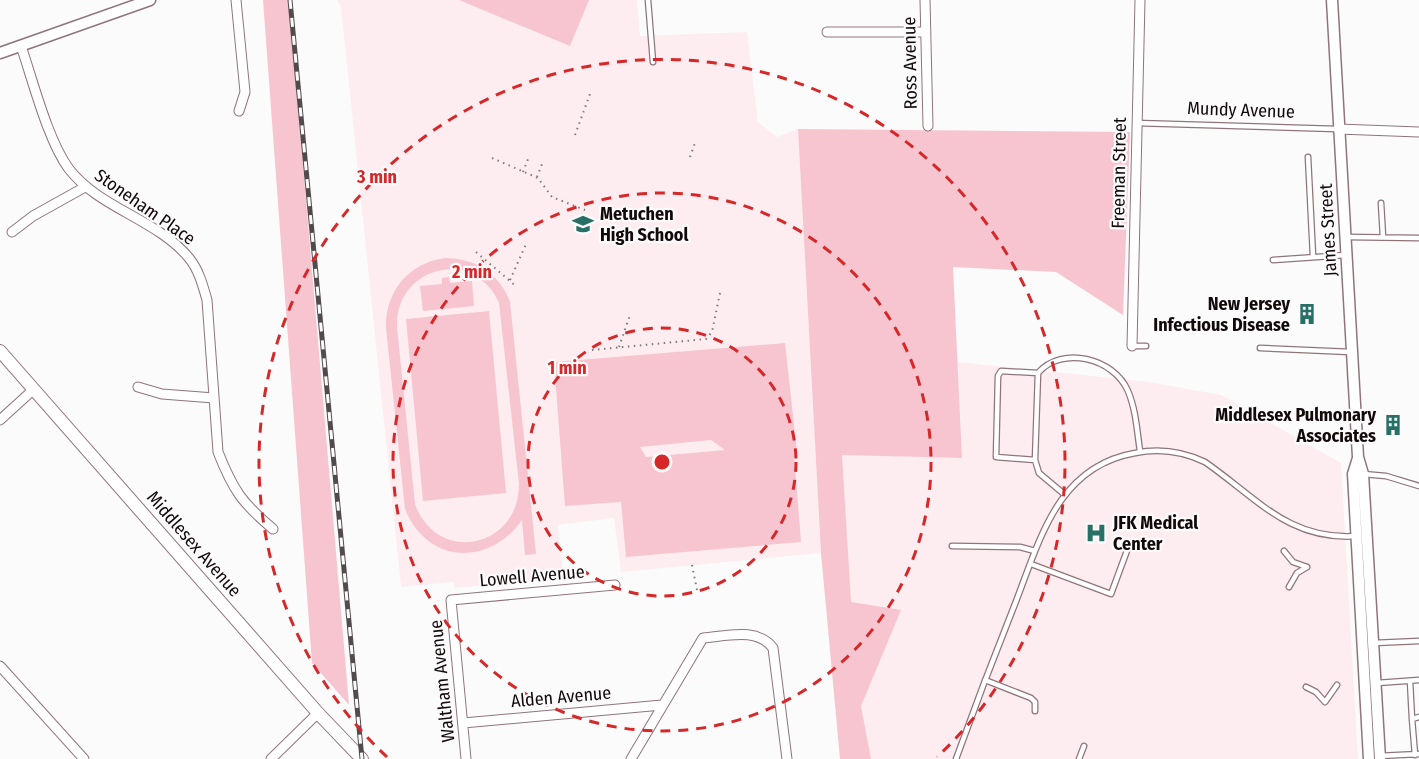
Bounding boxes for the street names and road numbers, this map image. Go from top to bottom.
street label: Ross Avenue [898,16,922,109]
street label: Mundy Avenue [1187,97,1295,123]
street label: Freeman Street [1107,117,1131,229]
street label: Stoneham Place [90,164,200,250]
street label: James Street [1315,183,1341,277]
street label: Middlesex Avenue [142,487,246,601]
street label: Lowell Avenue [478,560,586,592]
street label: Waltham Avenue [425,619,459,743]
street label: Alden Avenue [510,682,612,712]

